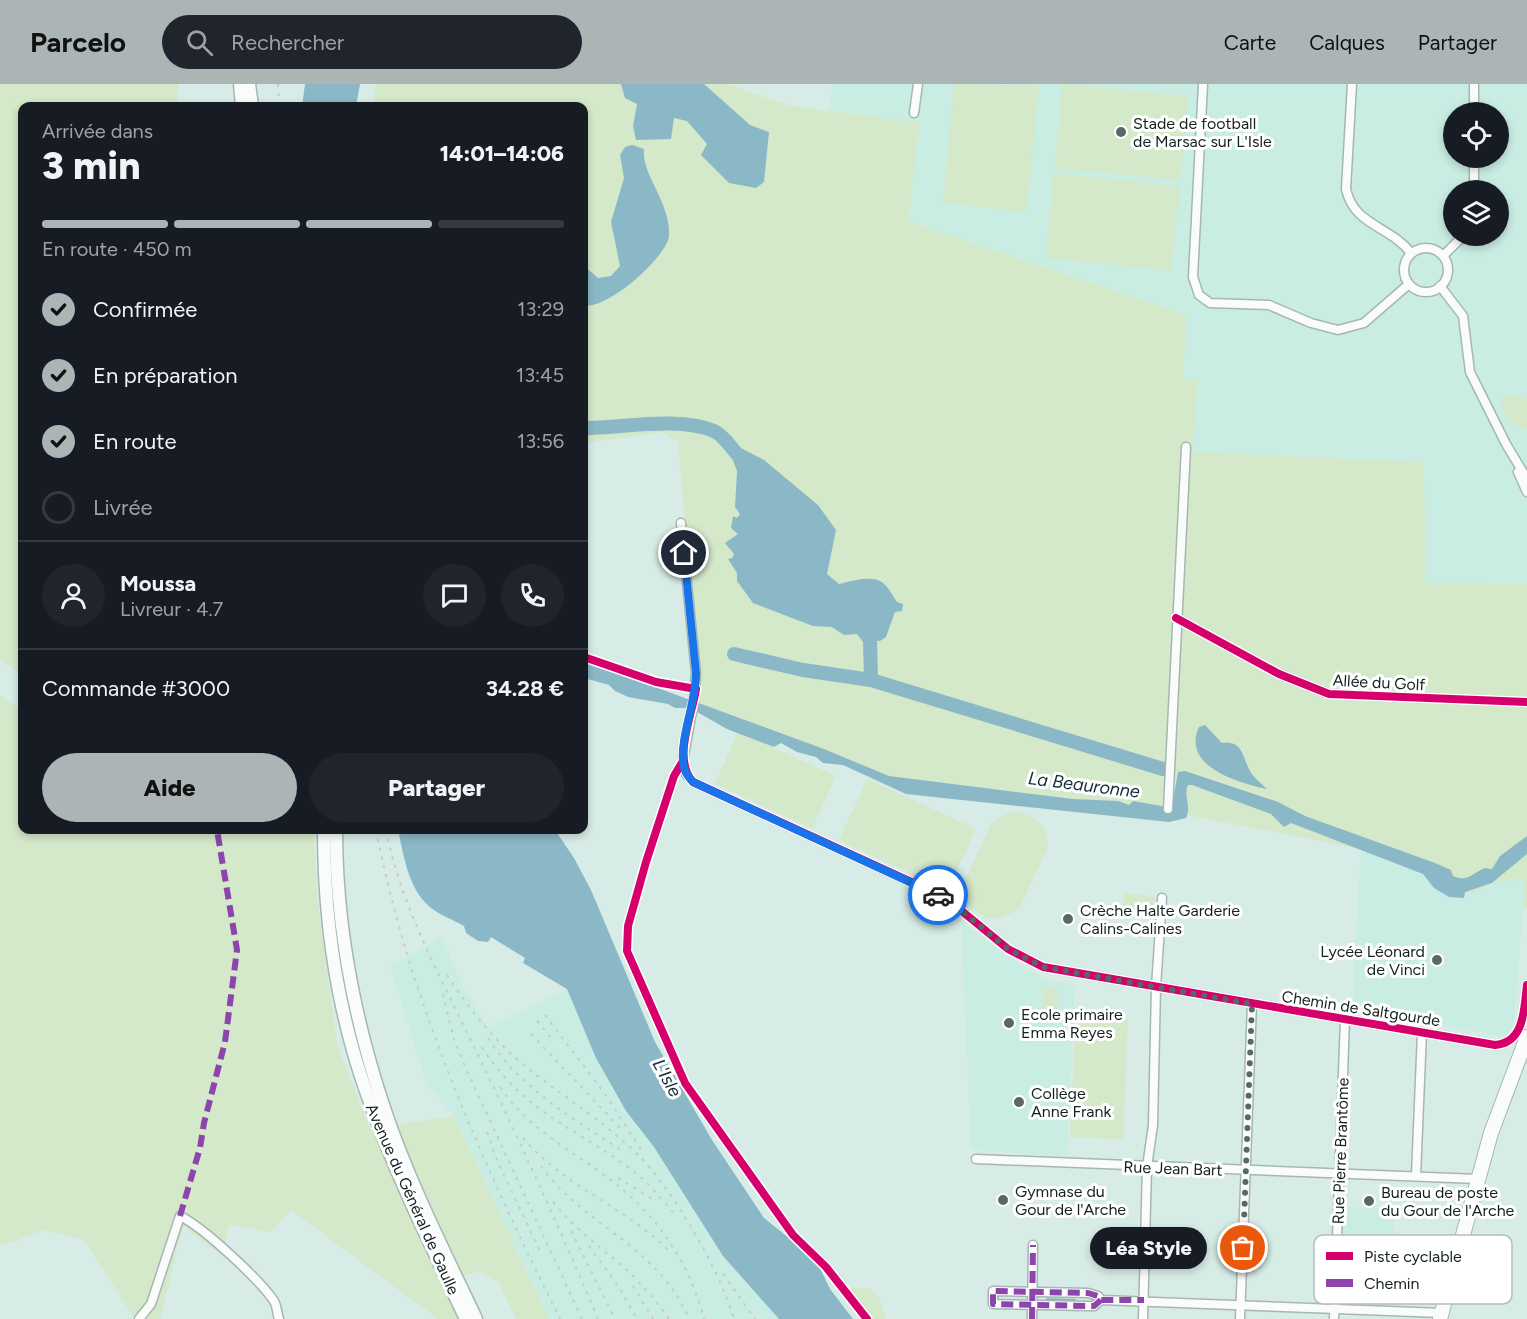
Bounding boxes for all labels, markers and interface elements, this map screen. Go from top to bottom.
search box [162,15,582,69]
text: Parcelo [30,25,126,59]
icon: search [183,26,216,59]
text: Rechercher [231,29,344,56]
text: Carte [1224,30,1276,55]
text: Calques [1309,30,1385,55]
text: Partager [1418,30,1497,55]
map controls [1443,102,1509,246]
button: locate [1443,102,1509,168]
place label: Stade de football de Marsac sur L'Isle [1133,114,1272,151]
text: Arrivée dans [42,119,153,143]
marker: Stade de football de Marsac sur L'Isle [1114,125,1128,139]
text: 14:01–14:06 [440,140,564,167]
text: 3 min [42,142,140,189]
button: layers [1443,180,1509,246]
text: En route · 450 m [42,237,192,261]
icon: check [42,293,75,326]
text: Confirmée [93,296,197,323]
text: 13:29 [517,297,564,321]
icon: check [42,359,75,392]
text: En préparation [93,362,238,389]
text: 13:45 [516,363,564,387]
icon: check [42,425,75,458]
text: En route [93,428,176,455]
text: 13:56 [517,429,564,453]
text: Livrée [93,494,152,521]
pin [658,527,709,578]
icon: home [667,536,700,569]
button: person [42,564,105,627]
button: chat [423,564,486,627]
button: phone [501,564,564,627]
text: Moussa [120,570,196,597]
text: Livreur · 4.7 [120,597,223,621]
street label: Allée du Golf [1332,671,1426,694]
text: Commande #3000 [42,675,230,702]
text: 34.28 € [486,675,564,702]
button: Aide [42,753,297,822]
button: Partager [309,753,564,822]
water label: La Beauronne [1027,767,1141,803]
courier [908,865,968,925]
icon: car [922,879,955,912]
place label: Crèche Halte Garderie Calins-Calines [1080,901,1240,938]
marker: Crèche Halte Garderie Calins-Calines [1061,912,1075,926]
place label: Lycée Léonard de Vinci [1320,942,1425,979]
marker: Lycée Léonard de Vinci [1430,953,1444,967]
street label: Chemin de Saltgourde [1280,987,1442,1030]
place label: Ecole primaire Emma Reyes [1021,1005,1123,1042]
marker: Ecole primaire Emma Reyes [1002,1016,1016,1030]
water label: L'Isle [648,1055,686,1101]
street label: Rue Pierre Brantôme [1328,1077,1353,1225]
place label: Collège Anne Frank [1031,1084,1111,1121]
marker: Collège Anne Frank [1012,1095,1026,1109]
street label: Avenue du Général de Gaulle [362,1101,463,1298]
street label: Rue Jean Bart [1123,1157,1223,1180]
place label: Gymnase du Gour de l'Arche [1015,1182,1126,1219]
place label: Bureau de poste du Gour de l'Arche [1381,1183,1515,1220]
marker: Gymnase du Gour de l'Arche [996,1193,1010,1207]
marker: Bureau de poste du Gour de l'Arche [1362,1194,1376,1208]
pin [1217,1222,1268,1273]
callout: Léa Style [1090,1227,1207,1269]
icon: bag [1226,1231,1259,1264]
legend [1314,1235,1512,1304]
text: Léa Style [1105,1236,1192,1260]
text: Piste cyclable [1364,1247,1462,1266]
text: Chemin [1364,1274,1420,1293]

